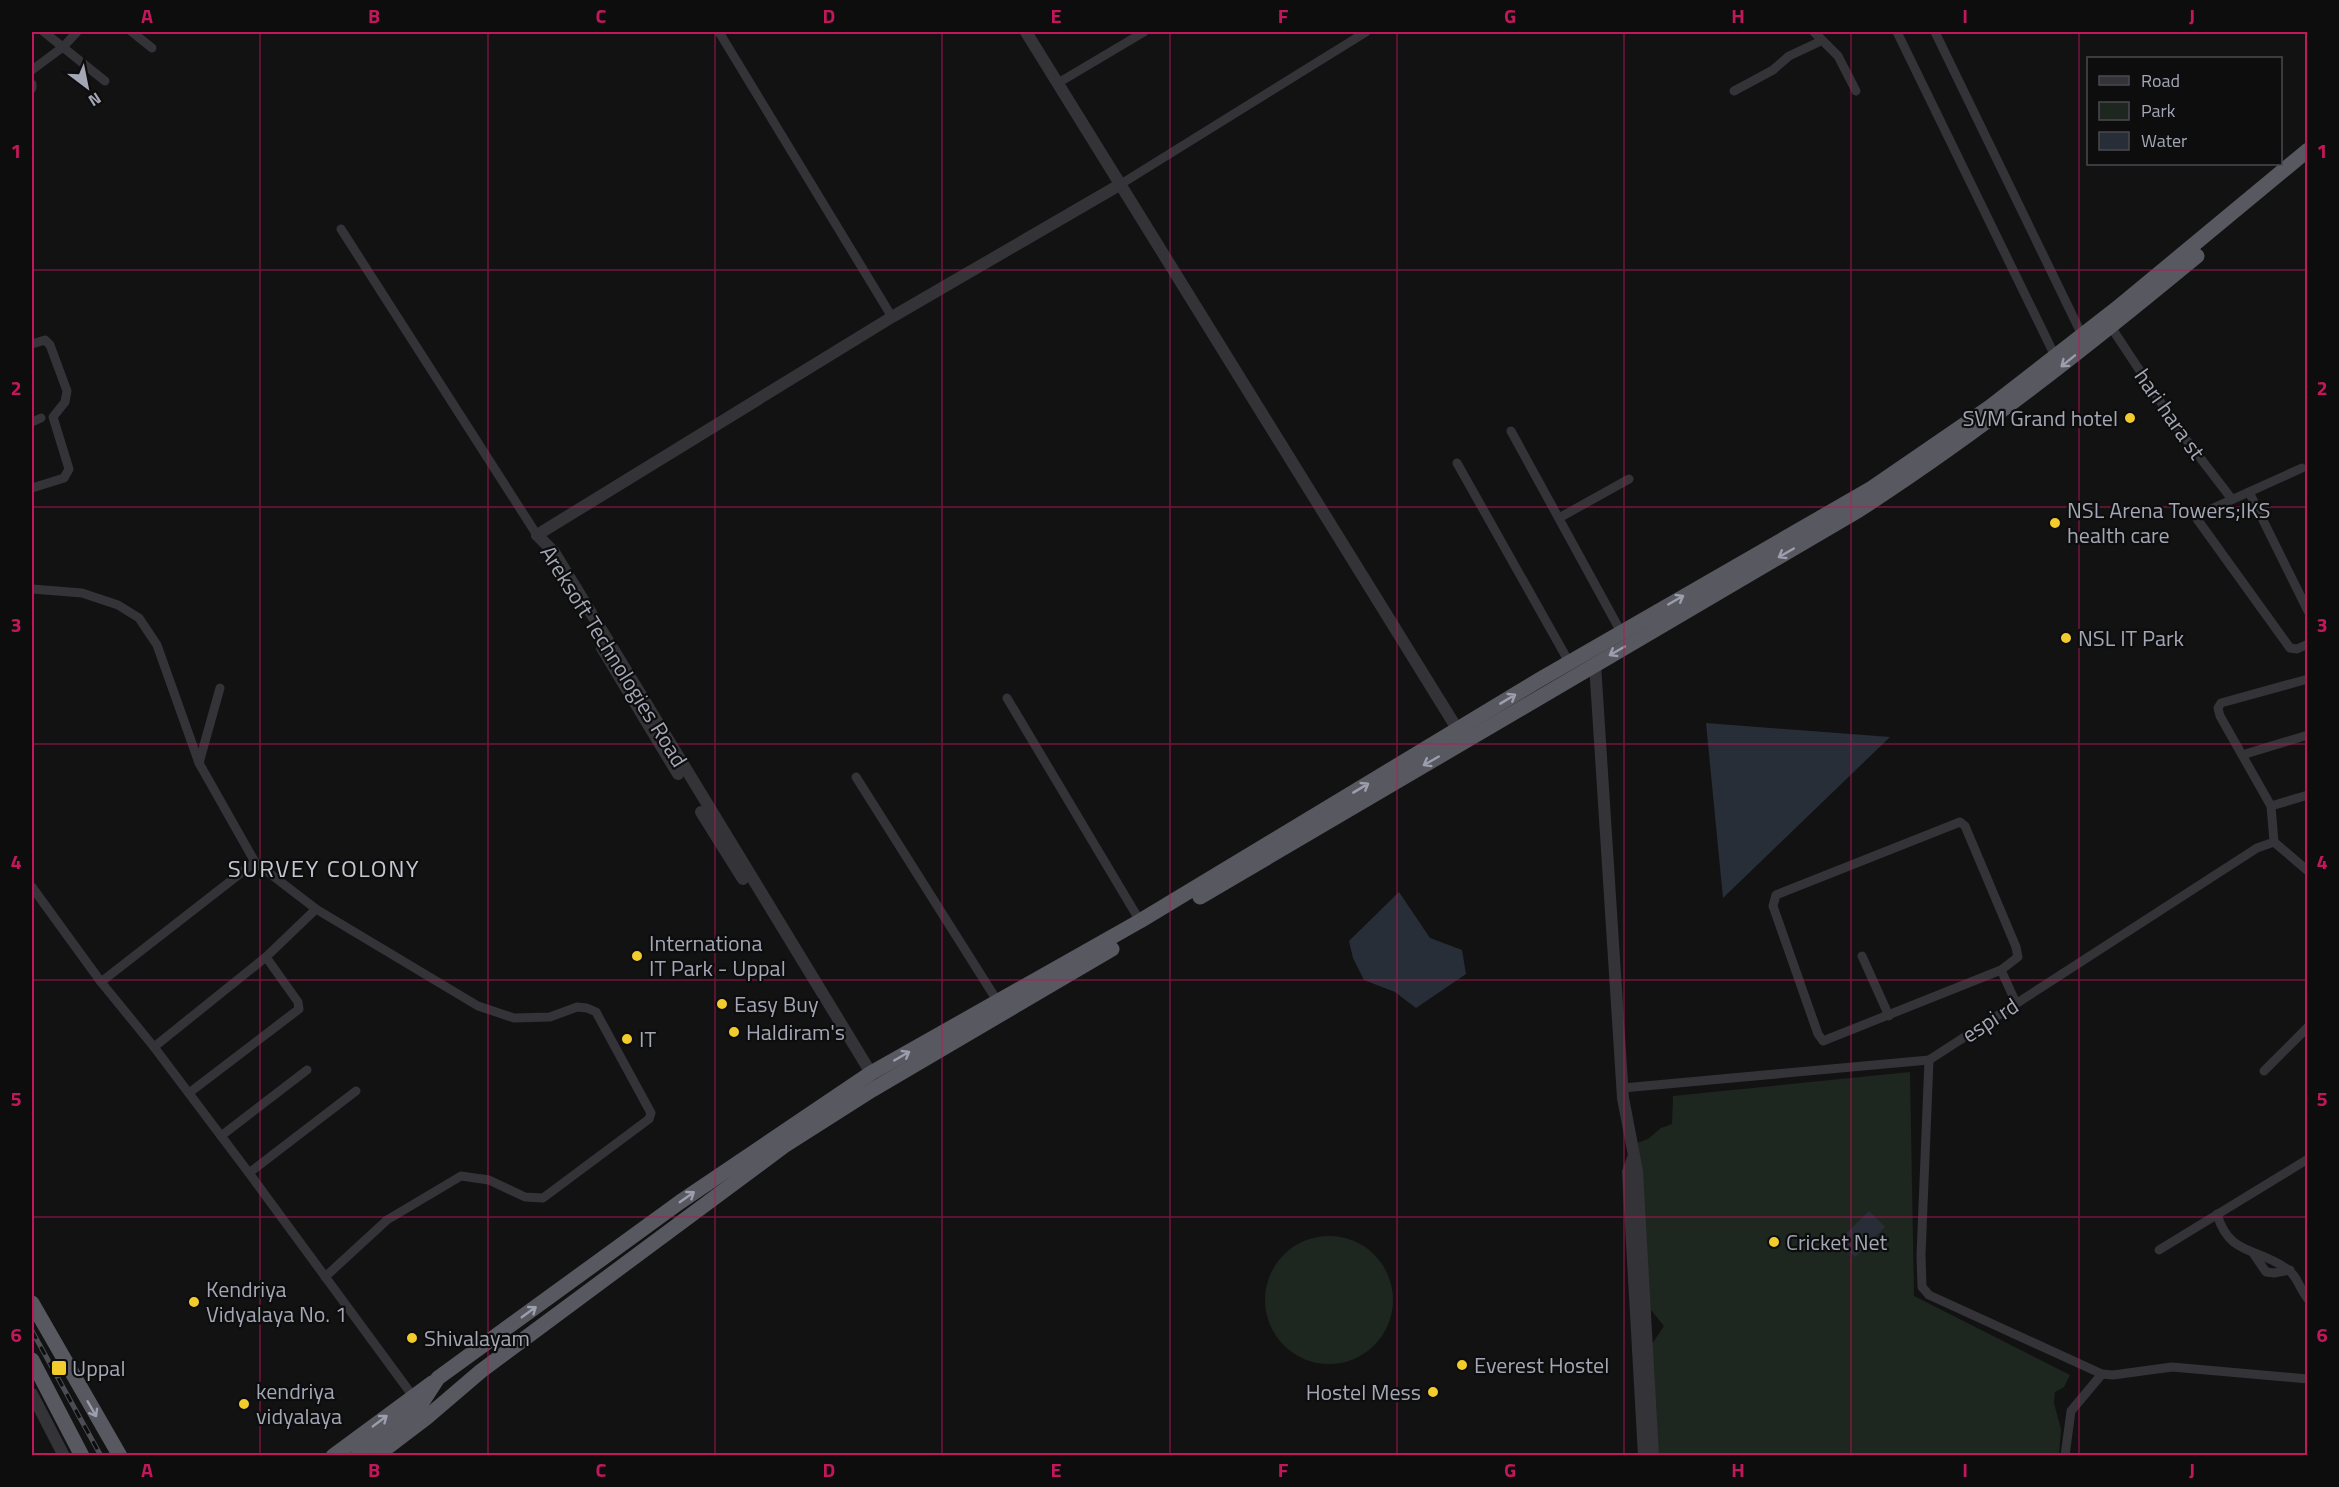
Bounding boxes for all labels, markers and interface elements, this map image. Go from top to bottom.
text: A [141,0,153,31]
text: B [368,0,380,31]
text: C [596,0,607,31]
text: D [823,0,835,31]
text: E [1050,0,1062,31]
text: F [1278,0,1289,31]
text: G [1504,0,1516,31]
text: H [1731,0,1745,31]
text: I [1962,0,1968,31]
text: J [2189,0,2195,31]
north arrow [57,57,117,117]
legend [2087,57,2282,165]
text: Road [2141,67,2180,94]
text: N [84,87,106,113]
text: Park [2141,97,2176,124]
text: Water [2141,127,2187,154]
text: 1 [10,135,22,166]
text: 1 [2316,135,2328,166]
one-way arrow [2061,355,2077,368]
street label: hari hara st [2126,361,2214,467]
text: 2 [10,372,22,403]
text: 2 [2316,372,2328,403]
place label: SVM Grand hotel [1962,401,2118,435]
marker: SVM Grand hotel [2123,411,2137,425]
place label: NSL Arena Towers;IKS health care [2067,493,2270,552]
marker: NSL Arena Towers;IKS health care [2048,516,2062,530]
street label: Areksoft Technologies Road [532,538,696,774]
one-way arrow [1778,547,1795,559]
one-way arrow [1667,594,1684,606]
text: 3 [10,609,22,640]
text: 3 [2316,609,2328,640]
place label: NSL IT Park [2078,621,2185,655]
marker: NSL IT Park [2059,631,2073,645]
one-way arrow [1609,645,1626,657]
one-way arrow [1499,693,1516,705]
one-way arrow [1423,755,1440,767]
one-way arrow [1352,781,1369,793]
text: 4 [10,846,22,877]
text: 4 [2316,846,2328,877]
district label: SURVEY COLONY [228,850,420,886]
place label: Internationa IT Park - Uppal [649,926,786,985]
marker: Internationa IT Park - Uppal [630,949,644,963]
place label: Easy Buy [734,987,819,1021]
street label: espi rd [1955,989,2025,1051]
marker: Easy Buy [715,997,729,1011]
place label: Haldiram's [746,1015,845,1049]
place label: IT [639,1022,656,1056]
marker: Haldiram's [727,1025,741,1039]
marker: IT [620,1032,634,1046]
one-way arrow [893,1050,911,1061]
text: 5 [10,1083,22,1114]
text: 5 [2316,1083,2328,1114]
one-way arrow [678,1191,694,1203]
place label: Cricket Net [1786,1225,1888,1259]
marker: Cricket Net [1767,1235,1781,1249]
place label: Kendriya Vidyalaya No. 1 [206,1272,347,1331]
marker: Kendriya Vidyalaya No. 1 [187,1295,201,1309]
one-way arrow [521,1306,537,1318]
text: 6 [10,1319,22,1350]
text: 6 [2316,1319,2328,1350]
place label: Shivalayam [424,1321,530,1355]
marker: Shivalayam [405,1331,419,1345]
place label: Everest Hostel [1474,1348,1609,1382]
place label: Uppal [72,1351,125,1385]
marker: Everest Hostel [1455,1358,1469,1372]
marker: Uppal [50,1359,68,1377]
place label: kendriya vidyalaya [256,1374,342,1433]
place label: Hostel Mess [1306,1375,1421,1409]
marker: Hostel Mess [1426,1385,1440,1399]
marker: kendriya vidyalaya [237,1397,251,1411]
one-way arrow [86,1400,98,1417]
one-way arrow [371,1414,387,1427]
text: A [141,1454,153,1485]
text: B [368,1454,380,1485]
text: C [596,1454,607,1485]
text: D [823,1454,835,1485]
text: E [1050,1454,1062,1485]
text: F [1278,1454,1289,1485]
text: G [1504,1454,1516,1485]
text: H [1731,1454,1745,1485]
text: I [1962,1454,1968,1485]
text: J [2189,1454,2195,1485]

